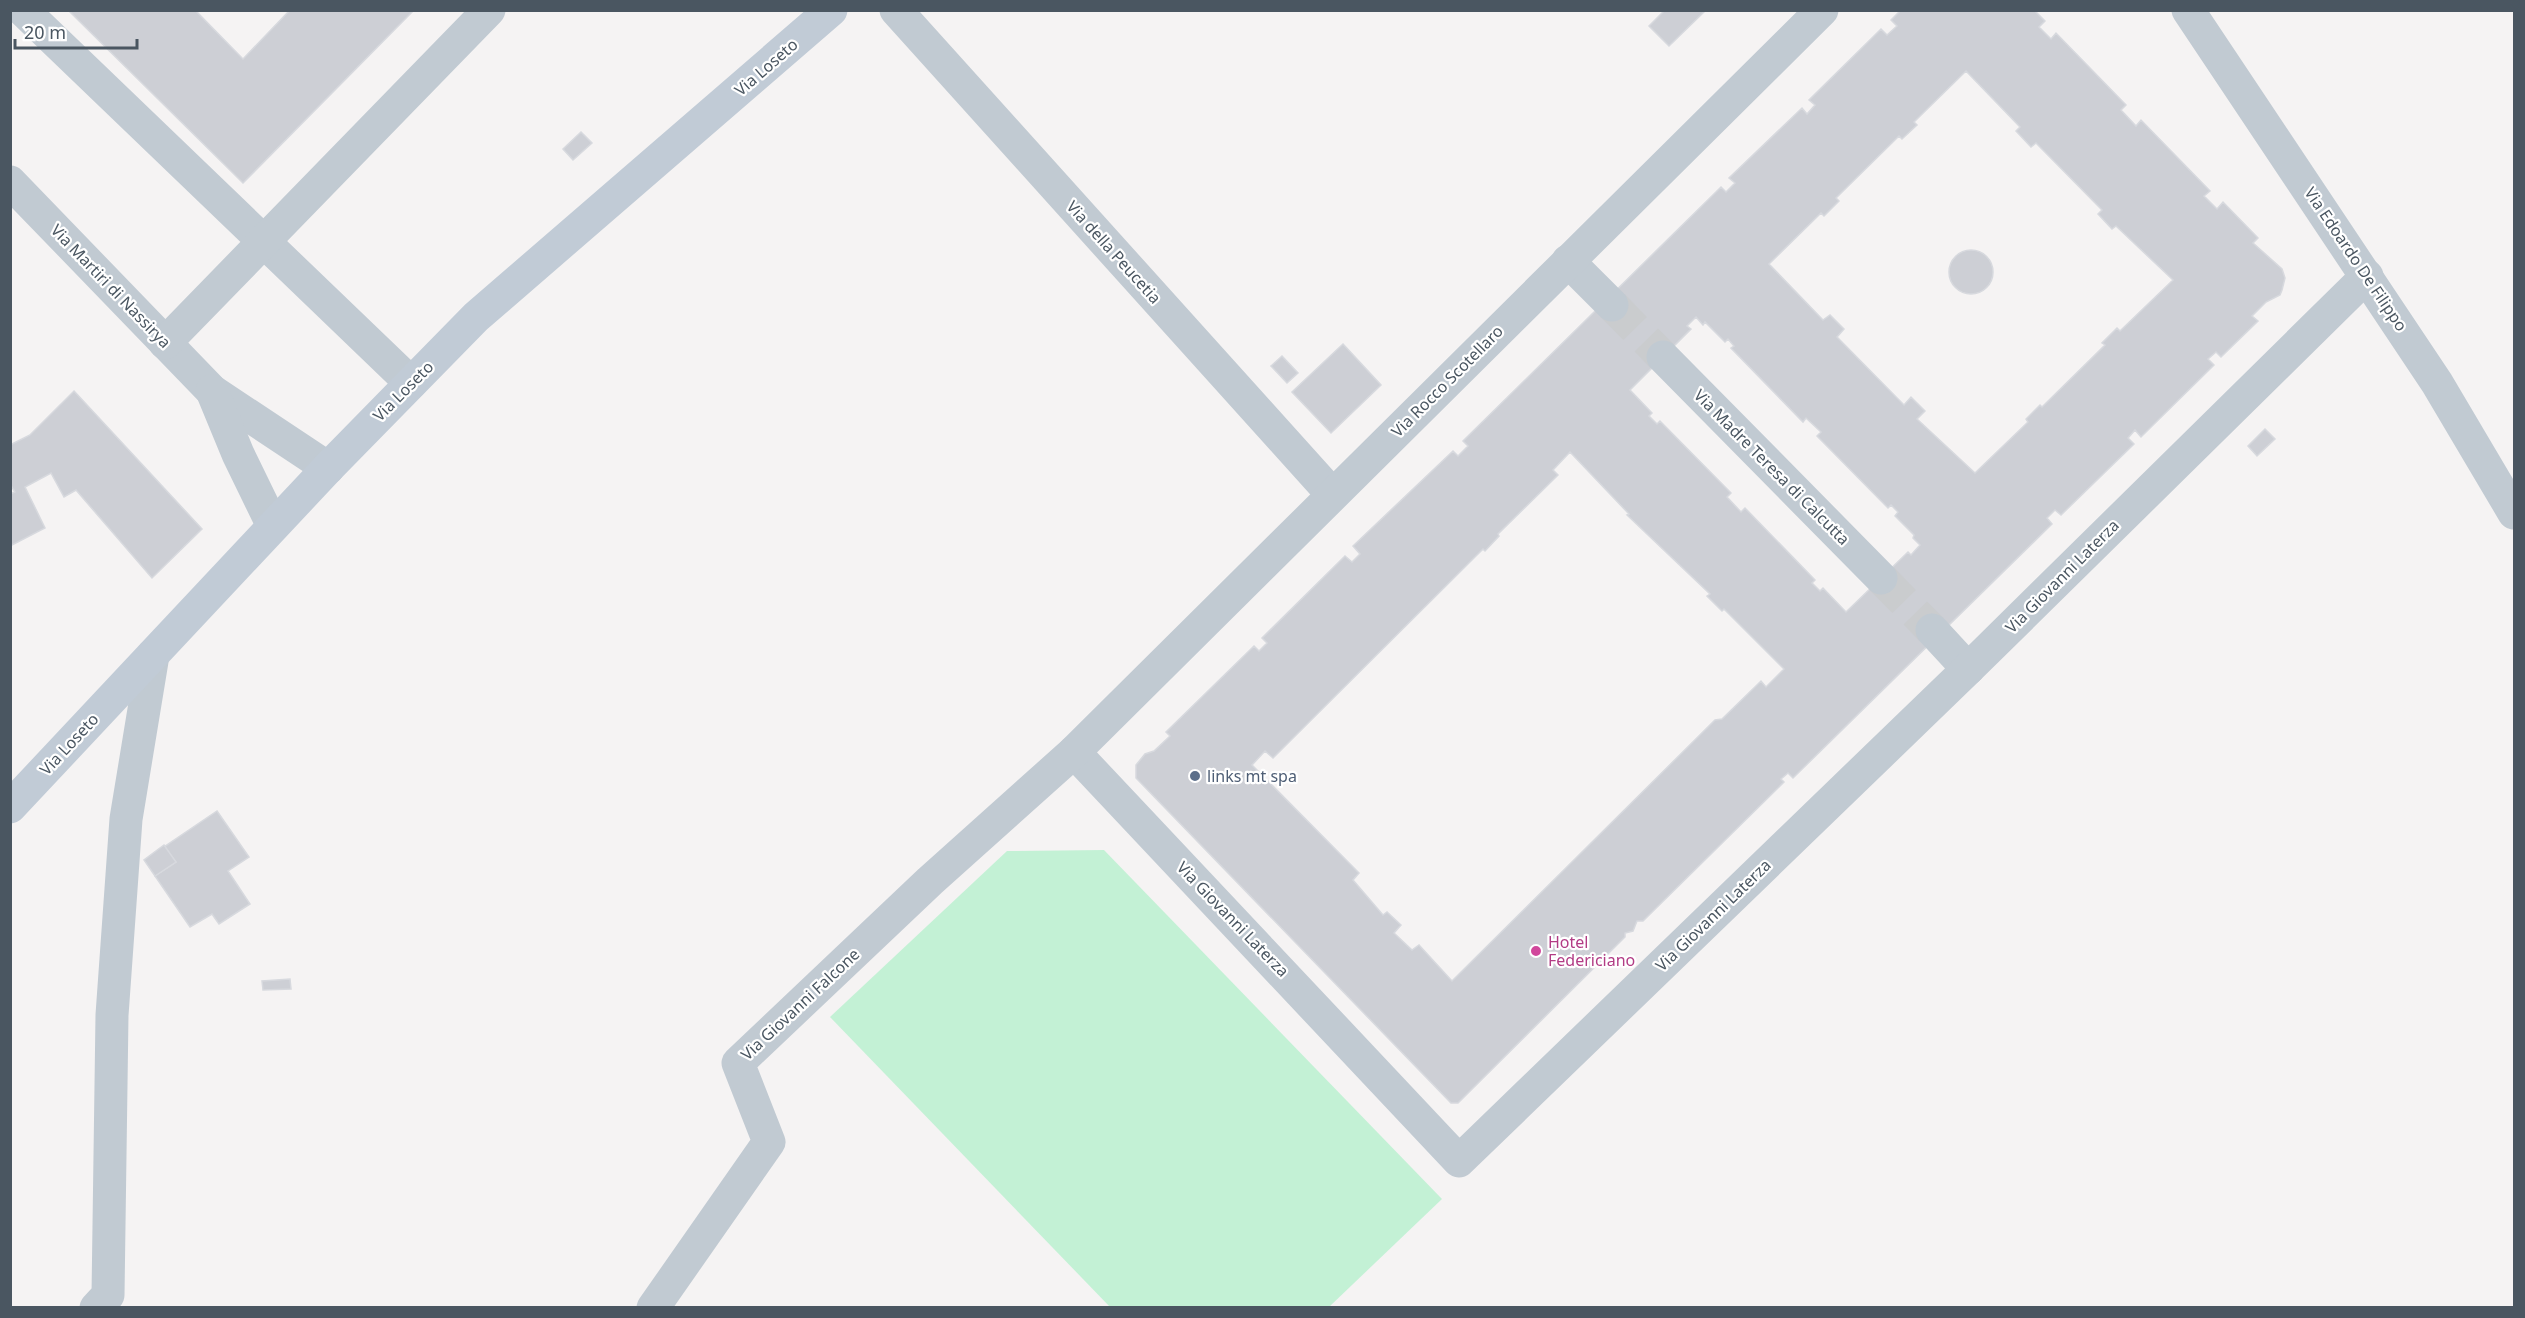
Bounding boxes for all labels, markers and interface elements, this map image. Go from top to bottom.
scale bar [15,12,136,50]
text: 20 m [24,20,66,44]
street label: Via Loseto [730,33,802,101]
street label: Via Edoardo De Filippo [2300,183,2412,335]
street label: Via della Peucetia [1062,196,1166,308]
street label: Via Martiri di Nassirya [46,219,176,353]
street label: Via Rocco Scotellaro [1386,320,1508,442]
street label: Via Loseto [368,356,438,426]
street label: Via Madre Teresa di Calcutta [1689,384,1855,550]
street label: Via Giovanni Laterza [2000,514,2124,638]
street label: Via Loseto [35,708,103,780]
place label: links mt spa [1207,765,1297,787]
marker: links mt spa [1188,769,1202,783]
street label: Via Giovanni Laterza [1651,854,1775,976]
street label: Via Giovanni Laterza [1172,857,1294,981]
place label: Hotel Federiciano [1548,931,1635,971]
street label: Via Giovanni Falcone [736,943,864,1065]
marker: Hotel Federiciano [1529,944,1543,958]

